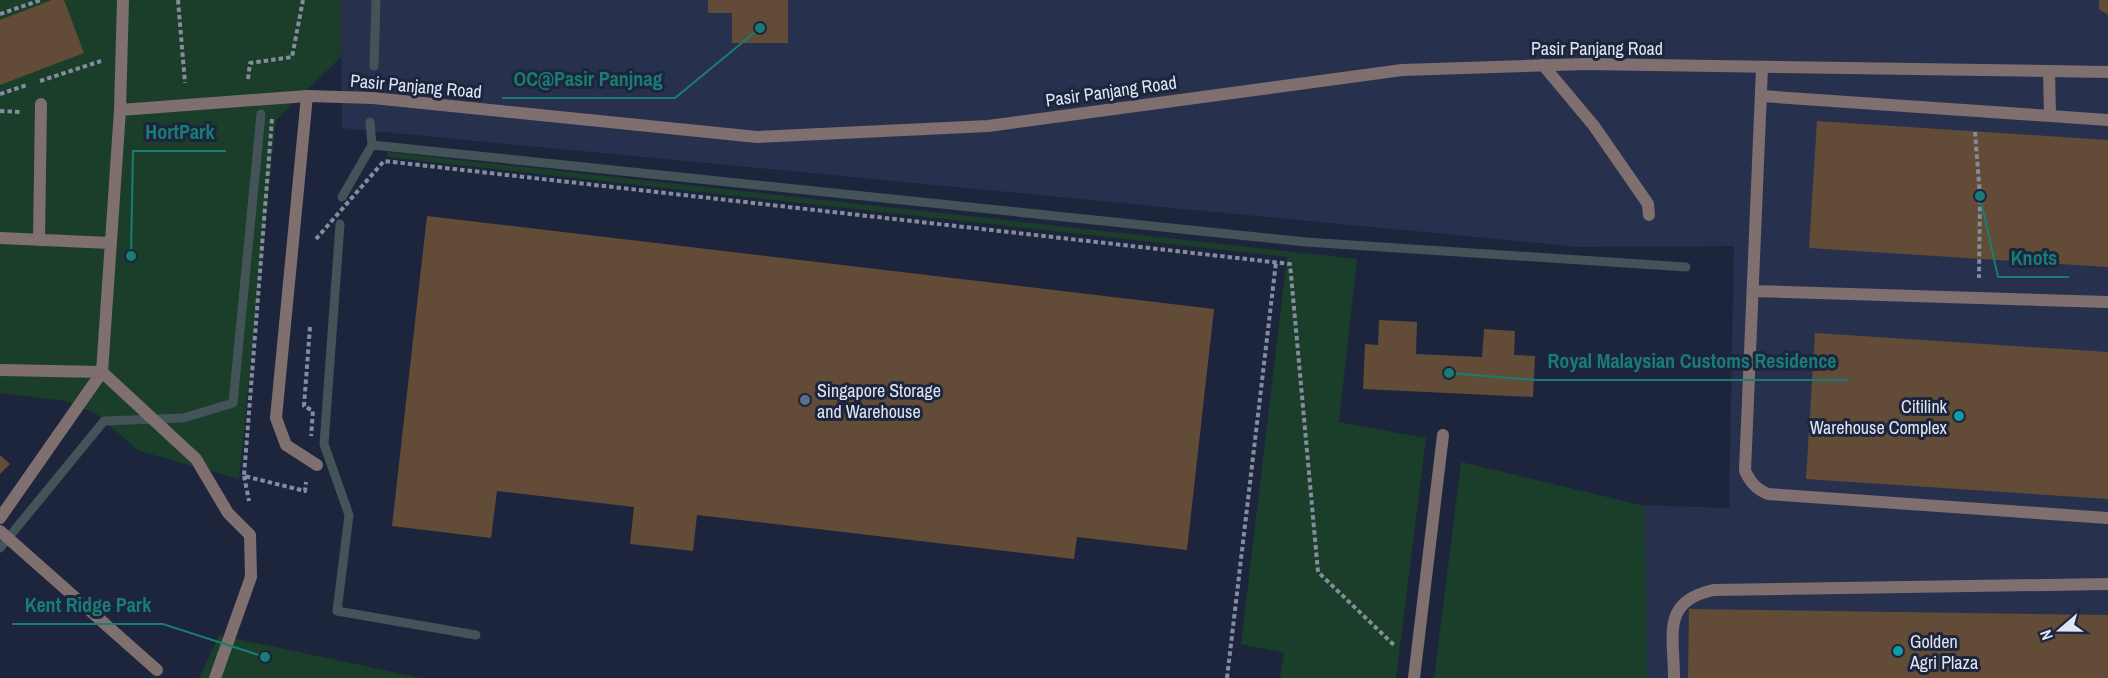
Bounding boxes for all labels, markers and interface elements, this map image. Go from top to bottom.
street label: Pasir Panjang Road [1531,36,1663,61]
callout: OC@Pasir Panjnag [502,60,675,98]
text: OC@Pasir Panjnag [513,65,663,92]
street label: Pasir Panjang Road [349,68,483,104]
street label: Pasir Panjang Road [1044,69,1178,113]
callout: HortPark [133,113,226,151]
text: HortPark [145,118,216,145]
callout: Knots [1998,239,2069,277]
text: Knots [2011,244,2057,271]
callout: Royal Malaysian Customs Residence [1535,342,1848,380]
text: Royal Malaysian Customs Residence [1548,347,1836,374]
place label: Singapore Storage and Warehouse [817,378,941,424]
marker: Singapore Storage and Warehouse [798,393,812,407]
place label: Citilink Warehouse Complex [1810,394,1948,440]
marker: Citilink Warehouse Complex [1952,409,1966,423]
callout: Kent Ridge Park [12,586,163,624]
text: Kent Ridge Park [25,591,152,618]
north arrow [2030,600,2090,660]
text: N [2034,627,2058,643]
place label: Golden Agri Plaza [1909,629,1978,675]
marker: Golden Agri Plaza [1891,644,1905,658]

